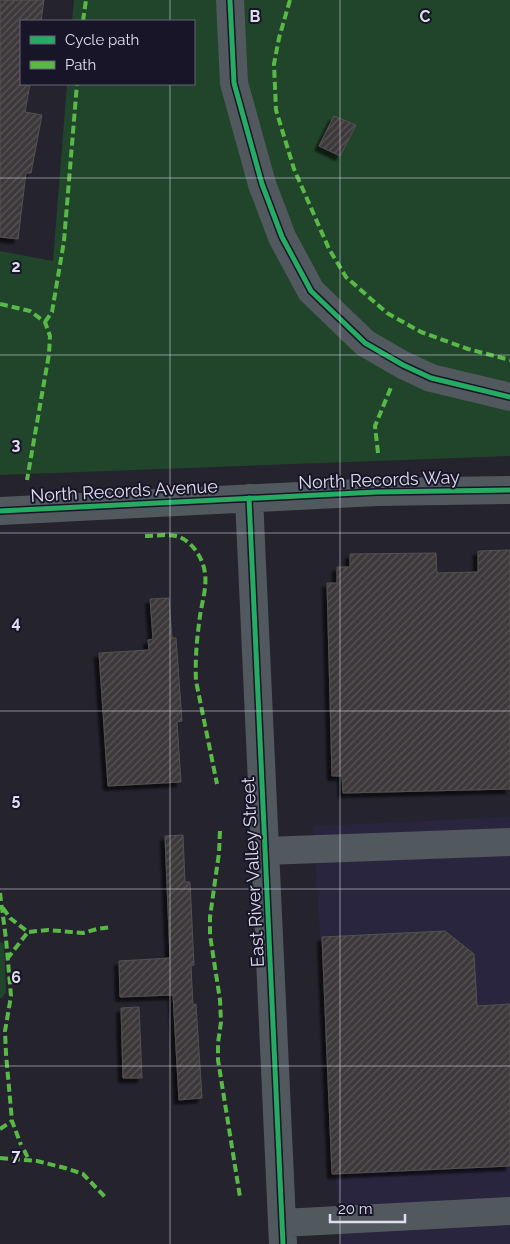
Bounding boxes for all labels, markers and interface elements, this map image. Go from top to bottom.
text: B [250,7,261,26]
text: C [420,7,431,26]
legend [20,20,195,85]
text: Cycle path [65,31,139,49]
text: Path [65,56,96,74]
text: 2 [11,257,21,276]
text: 3 [12,435,21,454]
street label: North Records Way [298,466,460,493]
street label: North Records Avenue [30,475,219,506]
text: 4 [11,613,21,632]
street label: East River Valley Street [237,776,268,968]
text: 5 [12,790,21,809]
text: 6 [11,968,21,987]
text: 7 [12,1146,21,1165]
scale bar [330,1192,405,1224]
text: 20 m [338,1200,373,1218]

